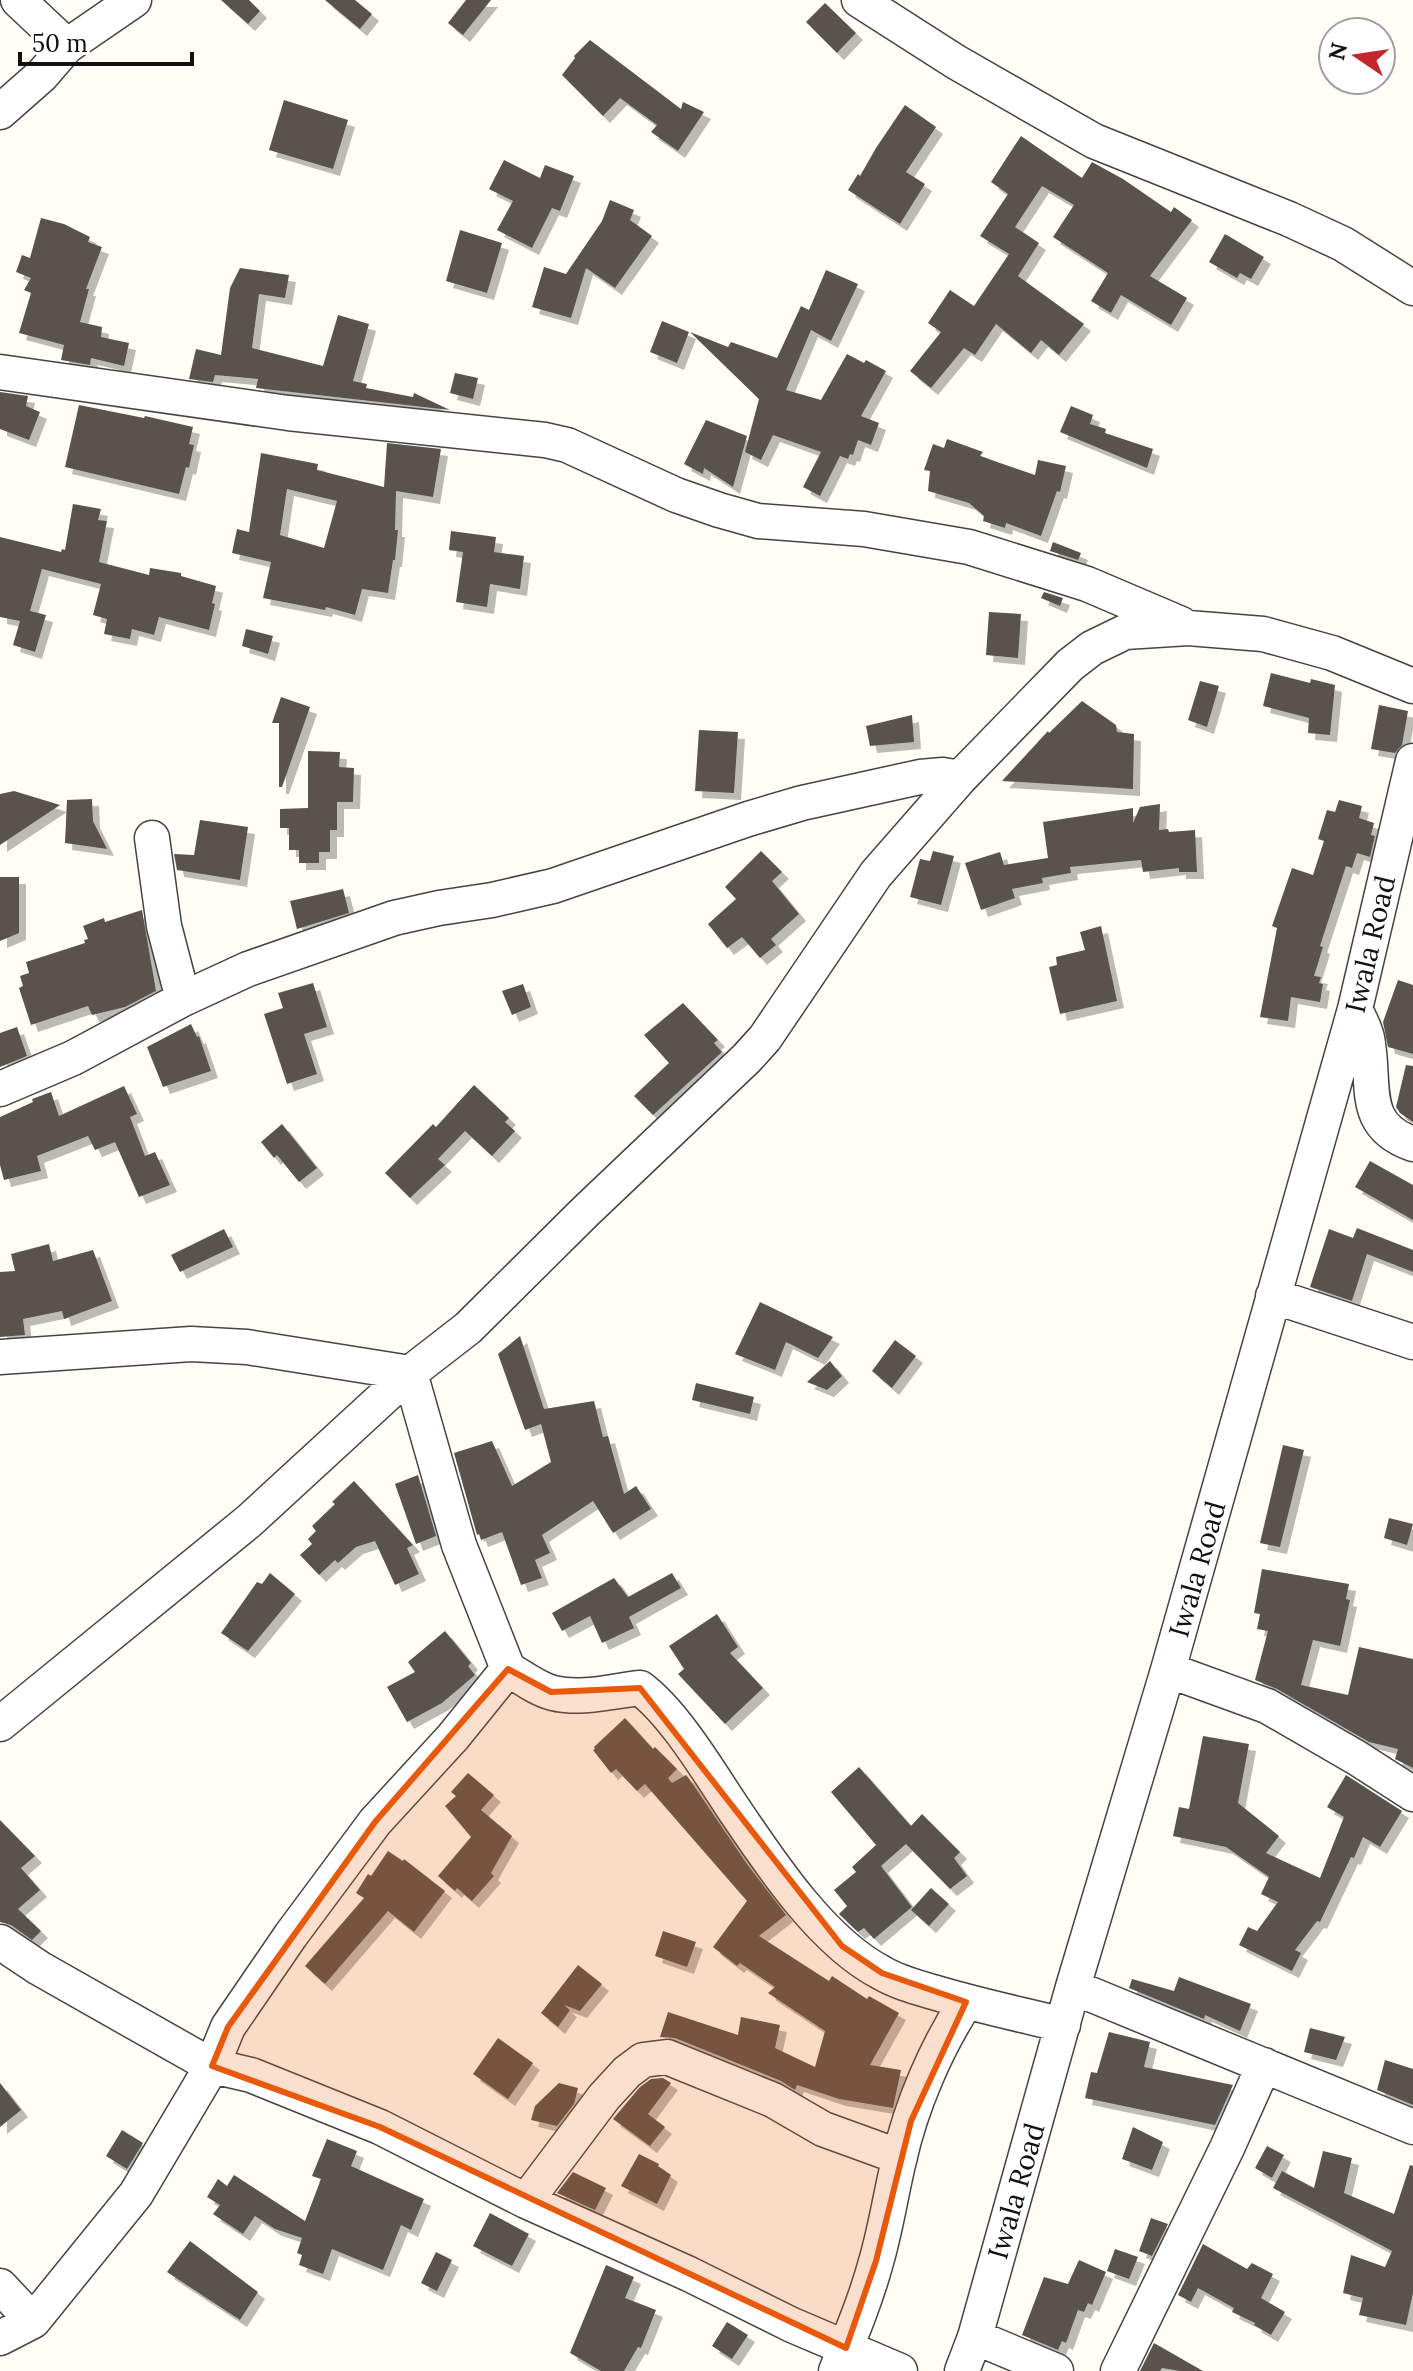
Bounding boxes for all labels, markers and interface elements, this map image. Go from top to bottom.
scale bar [20,16,192,66]
north arrow [1317,16,1397,96]
text: 50 m [32,28,88,59]
text: N [1322,40,1353,63]
street label: Iwala Road [1337,872,1403,1016]
street label: Iwala Road [1160,1497,1234,1641]
street label: Iwala Road [979,2119,1053,2263]

